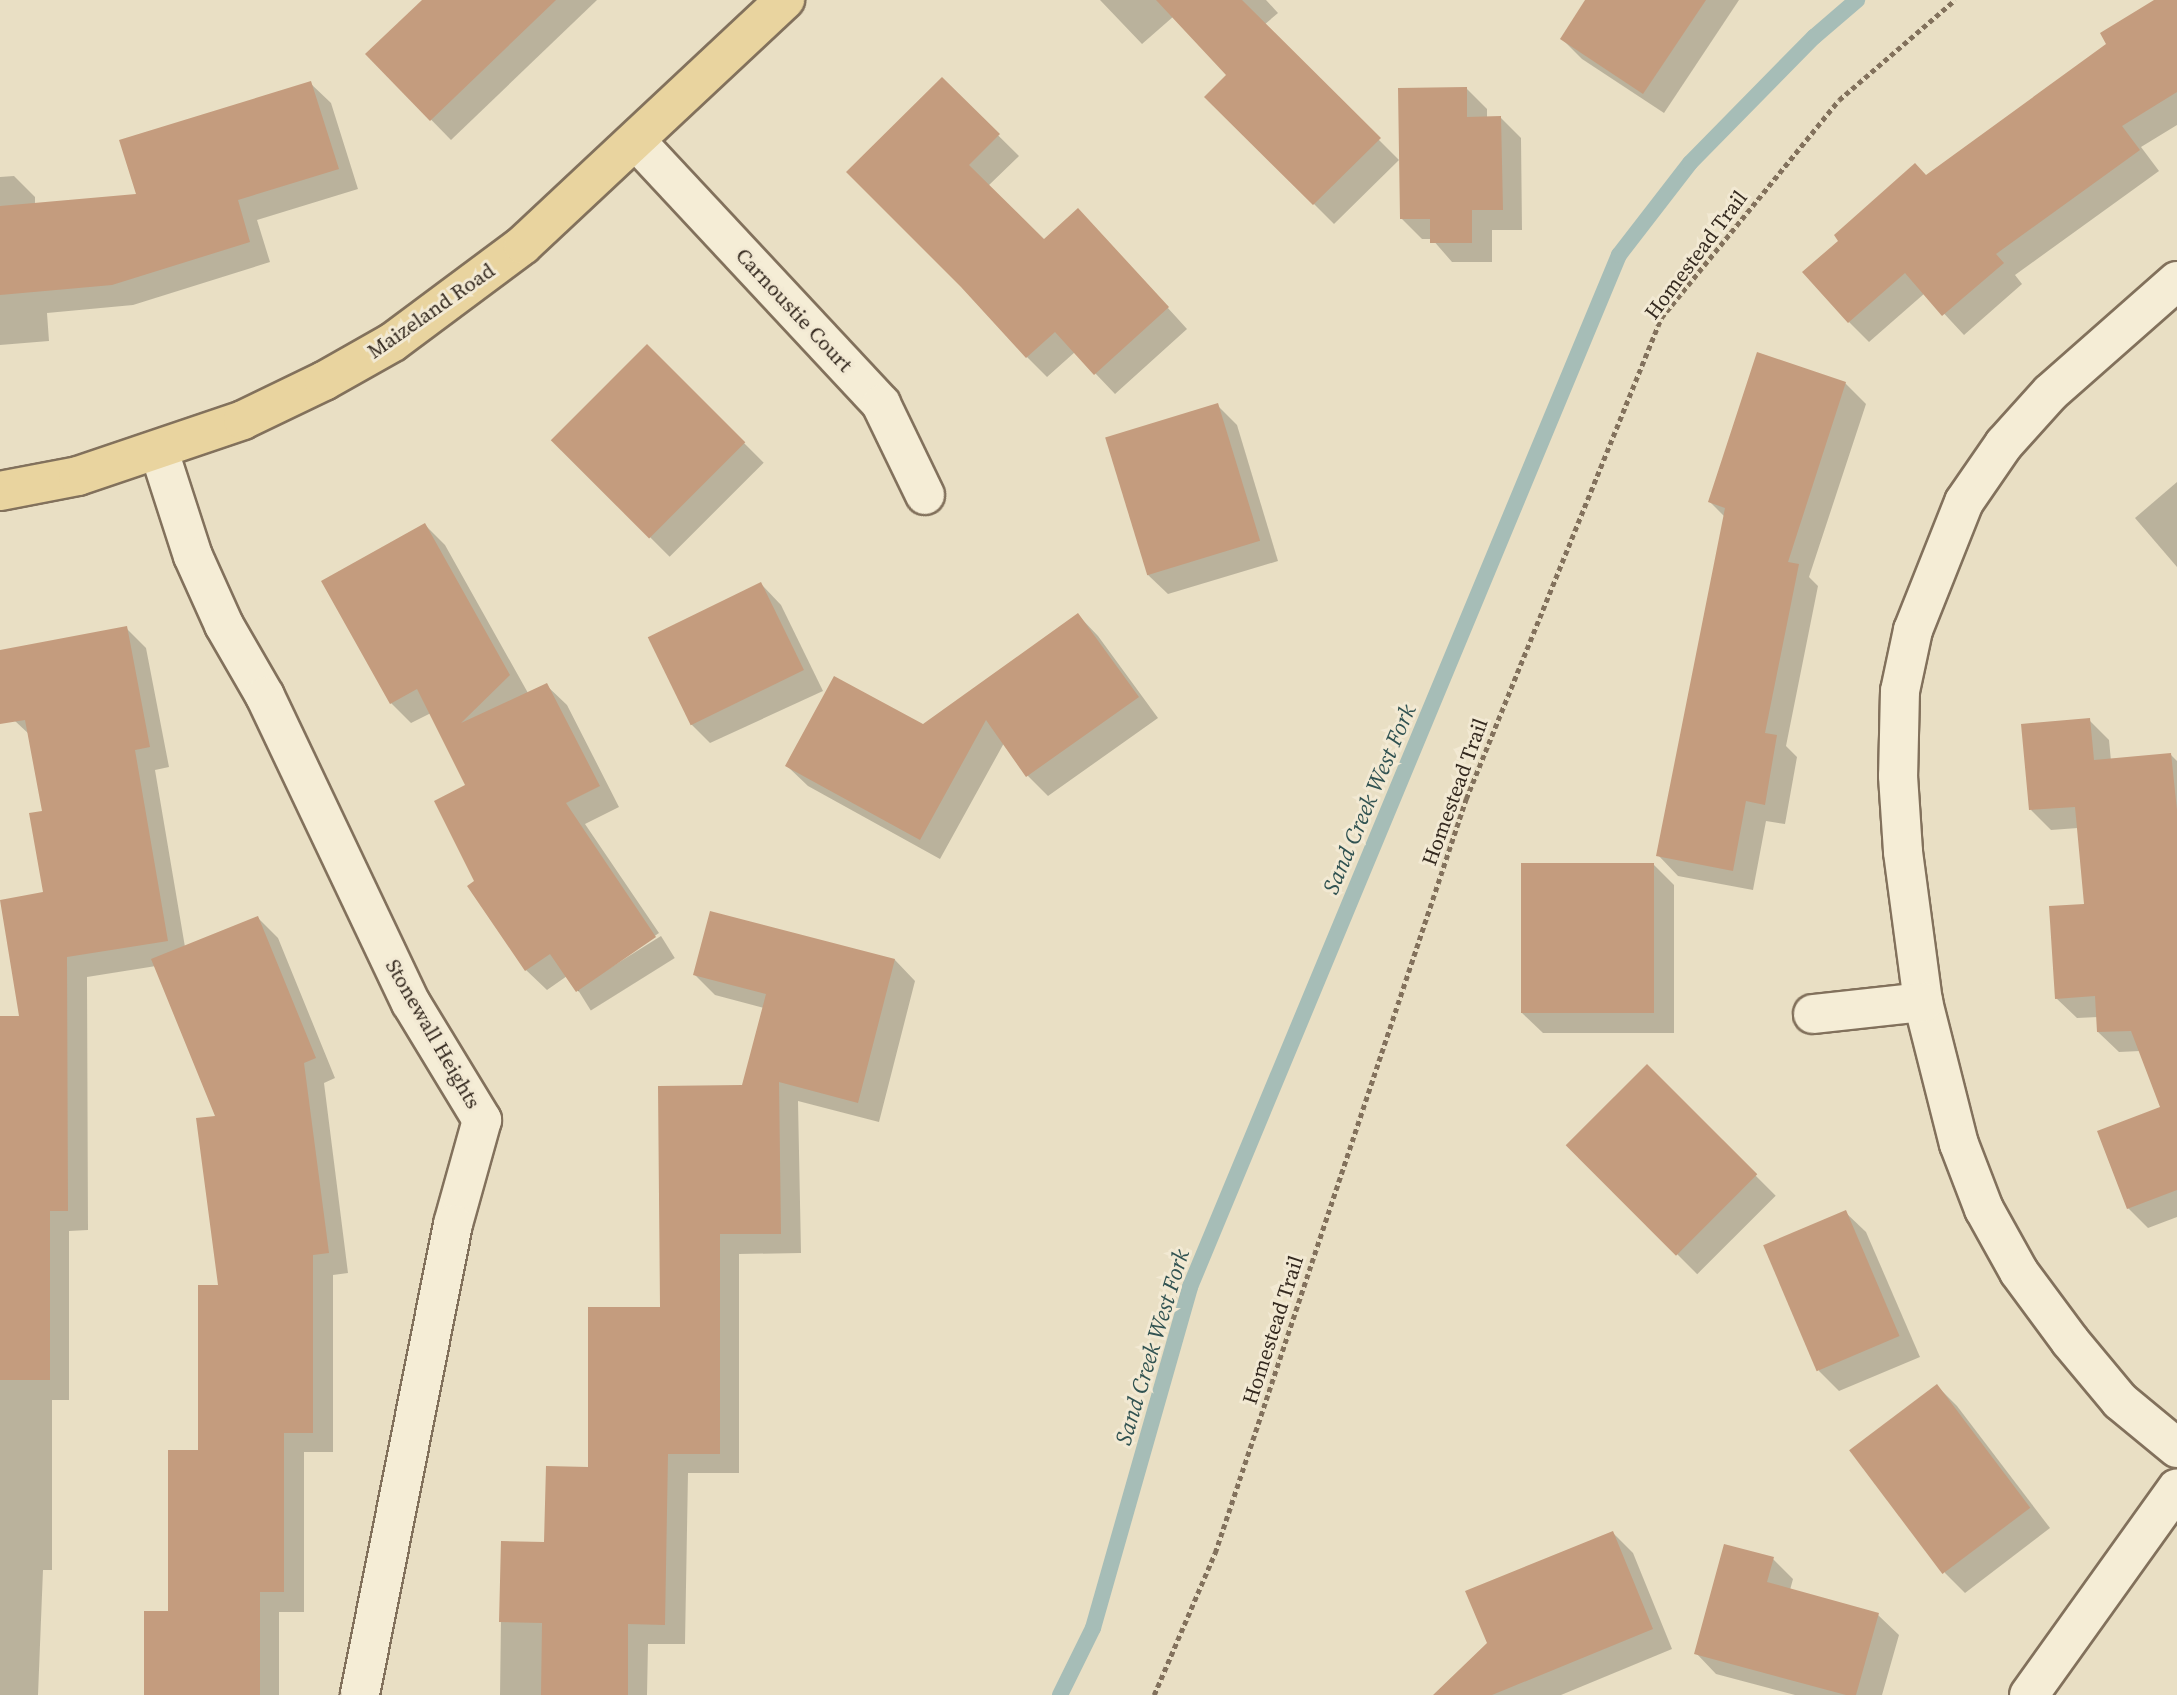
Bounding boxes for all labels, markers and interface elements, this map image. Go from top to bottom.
street label: Homestead Trail [1639,185,1753,325]
street label: Carnoustie Court [730,243,858,377]
street label: Maizeland Road [363,258,499,364]
water label: Sand Creek West Fork [1317,700,1421,898]
street label: Homestead Trail [1417,715,1493,869]
street label: Stonewall Heights [380,955,486,1113]
water label: Sand Creek West Fork [1109,1246,1195,1448]
street label: Homestead Trail [1237,1252,1309,1408]

